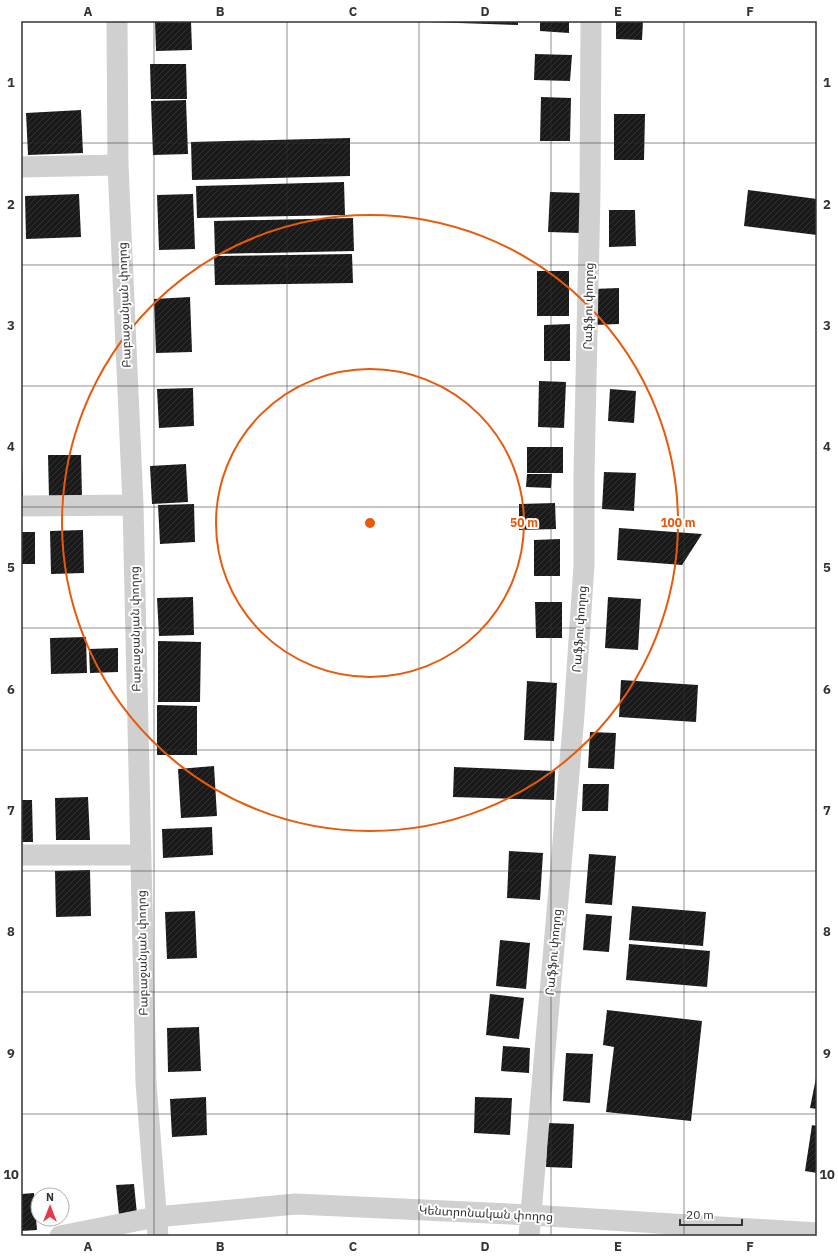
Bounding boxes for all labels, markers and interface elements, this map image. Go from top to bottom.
text: A [84,3,93,20]
text: B [216,3,225,20]
text: C [349,3,358,20]
text: D [480,3,490,20]
text: E [614,3,622,20]
text: F [746,3,754,20]
text: 1 [7,74,15,91]
text: 1 [823,74,831,91]
text: 2 [7,196,15,213]
text: 2 [823,196,831,213]
street label: Բաբաջանյան փողոց [114,242,134,368]
street label: Րաֆֆու փողոց [580,262,596,350]
text: 3 [7,317,15,334]
text: 3 [823,317,831,334]
text: 4 [7,438,15,455]
text: 4 [823,438,831,455]
text: 50 m [510,515,538,530]
text: 100 m [660,515,696,530]
centre of rings [363,516,377,530]
text: 5 [7,559,15,576]
text: 5 [823,559,831,576]
street label: Բաբաջանյան փողոց [126,566,144,692]
street label: Րաֆֆու փողոց [568,585,590,673]
text: 6 [7,681,15,698]
text: 6 [823,681,831,698]
text: 7 [7,802,15,819]
text: 7 [823,802,831,819]
street label: Բաբաջանյան փողոց [133,890,151,1016]
street label: Րաֆֆու փողոց [542,908,564,996]
text: 8 [7,923,15,940]
text: 8 [823,923,831,940]
text: 9 [7,1045,15,1062]
text: 9 [823,1045,831,1062]
text: 10 [3,1166,19,1183]
text: 10 [819,1166,835,1183]
north arrow [30,1187,70,1227]
text: N [46,1190,54,1204]
scale bar [680,1201,742,1227]
street label: Կենտրոնական փողոց [419,1202,553,1224]
text: 20 m [686,1207,714,1222]
text: A [84,1238,93,1255]
text: B [216,1238,225,1255]
text: C [349,1238,358,1255]
text: D [480,1238,490,1255]
text: E [614,1238,622,1255]
text: F [746,1238,754,1255]

